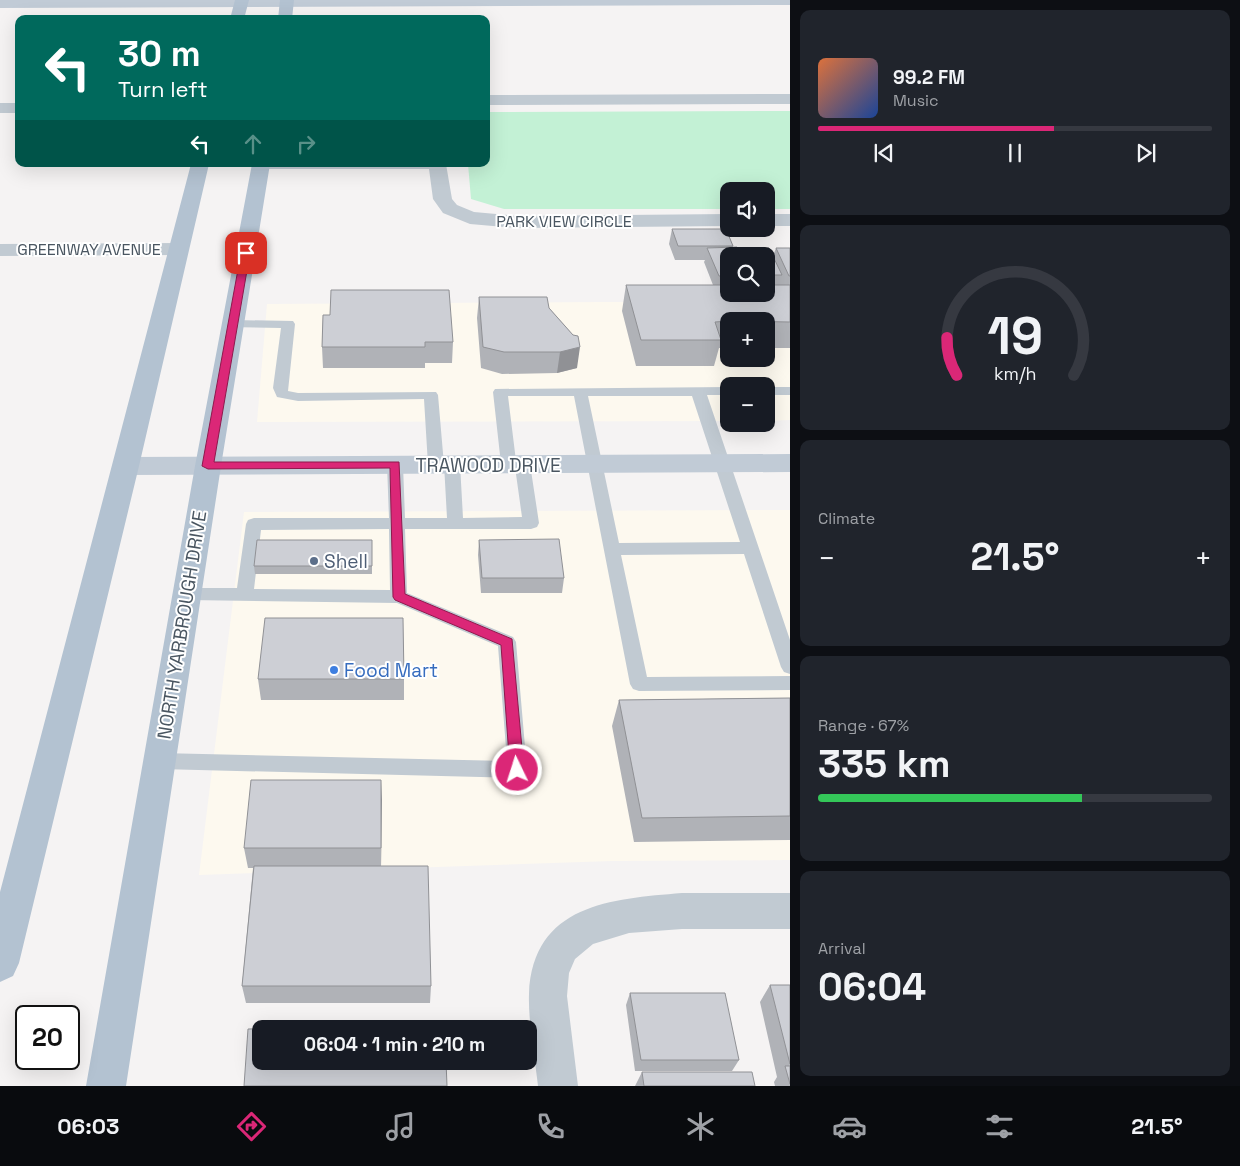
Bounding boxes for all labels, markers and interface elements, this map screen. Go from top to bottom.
text: 30 m [118,32,201,76]
icon: left [35,35,100,100]
text: 99.2 FM [893,65,965,90]
text: Turn left [118,75,208,103]
text: Music [893,90,939,111]
icon: left [186,130,214,158]
icon: ahead [239,130,267,158]
icon: right [292,130,320,158]
icon: previous [870,139,898,167]
icon: pause [1001,139,1029,167]
icon: next [1132,139,1160,167]
map controls [720,182,775,432]
button: sound [720,182,775,237]
street label: PARK VIEW CIRCLE [496,211,632,232]
pin [225,232,267,274]
street label: GREENWAY AVENUE [17,239,161,260]
icon: arrive [232,239,260,267]
button: search [720,247,775,302]
text: 19 [987,303,1043,369]
button: + [720,312,775,367]
text: km/h [994,362,1036,385]
button: − [720,377,775,432]
street label: TRAWOOD DRIVE [415,453,561,478]
text: Climate [818,508,875,529]
street label: NORTH YARBROUGH DRIVE [152,509,212,741]
text: 21.5° [971,533,1059,581]
text: − [818,540,835,576]
text: + [1195,540,1212,576]
place label: Shell [324,549,368,574]
marker: Shell [308,555,320,567]
place label: Food Mart [344,658,438,683]
marker: Food Mart [328,664,340,676]
text: Range · 67% [818,715,909,736]
text: 335 km [818,740,951,788]
position arrow [490,743,542,795]
text: Arrival [818,938,866,959]
text: 06:04 [818,963,926,1011]
speed limit sign: 20 [15,1005,80,1070]
text: 06:04 · 1 min · 210 m [304,1032,485,1057]
icon: directions [234,1109,269,1144]
icon: music [383,1109,418,1144]
icon: phone [533,1109,568,1144]
icon: climate [683,1109,718,1144]
icon: car [832,1109,867,1144]
icon: filters [982,1109,1017,1144]
text: 06:03 [57,1112,119,1140]
text: 21.5° [1131,1112,1183,1140]

